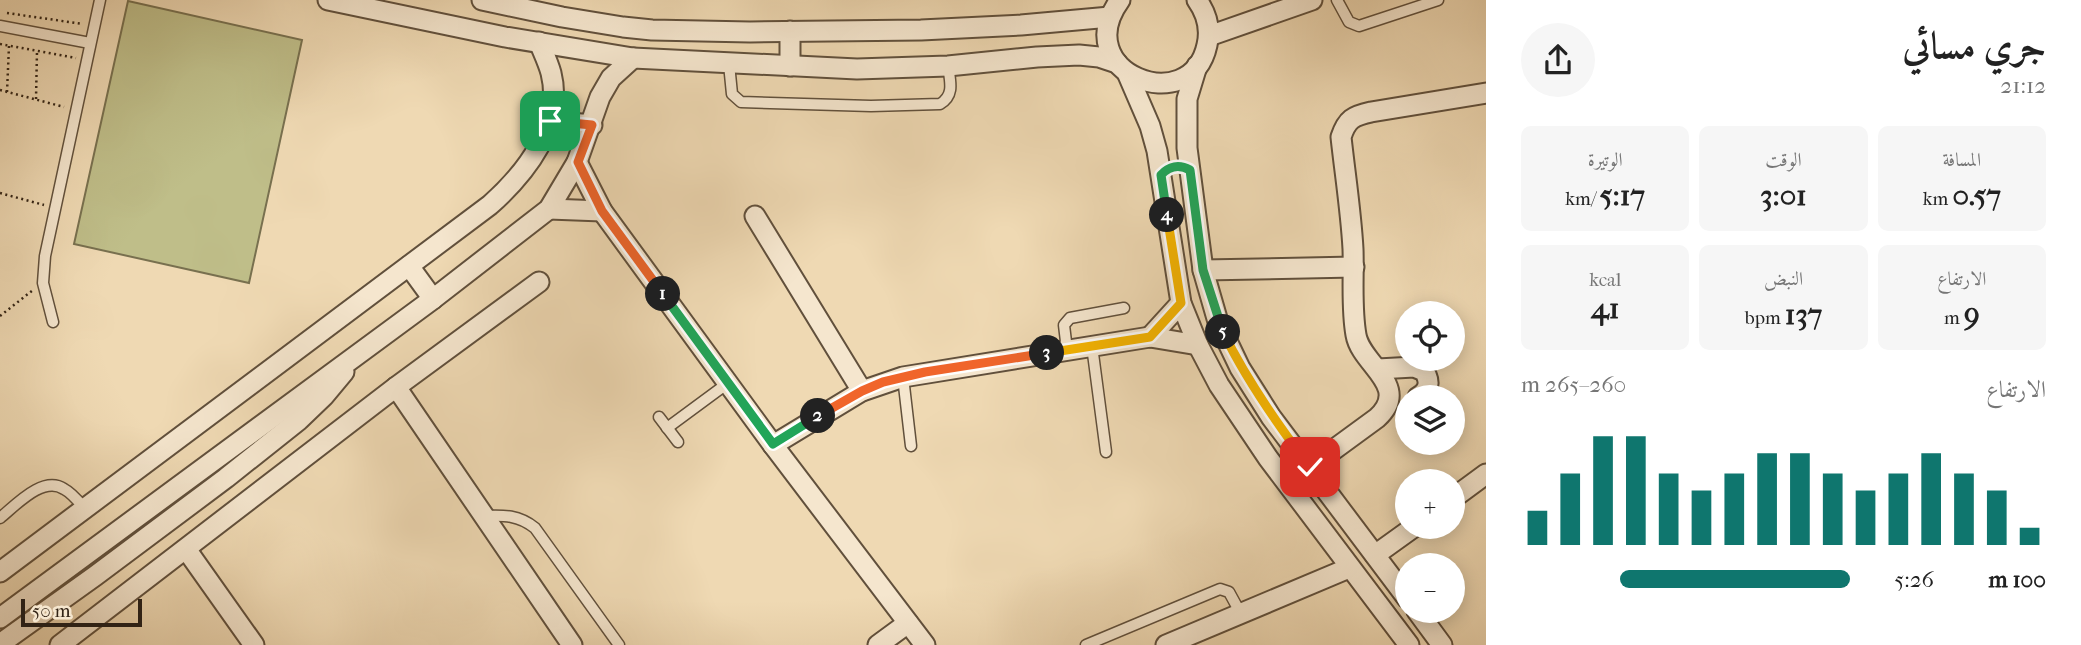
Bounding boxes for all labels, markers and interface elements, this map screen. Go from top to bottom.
button: share [1521,23,1595,97]
text: جري مسائي [1902,23,2046,68]
text: 21:12 [2000,72,2046,99]
pin [520,91,580,151]
icon: arrive [531,102,569,140]
text: الوتيرة [1588,149,1623,171]
text: الوقت [1765,149,1802,171]
text: المسافة [1942,149,1981,171]
text: 5:17 [1600,178,1645,213]
text: 3:01 [1760,178,1807,213]
text: 0.57 [1952,178,2001,213]
text: /km [1565,188,1600,210]
text: km [1923,188,1952,210]
pin: 4 [1150,198,1184,232]
text: 4 [1161,203,1172,225]
text: النبض [1764,268,1803,290]
text: الارتفاع [1937,268,1986,290]
text: kcal [1589,269,1621,291]
pin: 1 [646,276,680,312]
text: 1 [659,282,666,304]
text: 41 [1591,291,1619,326]
text: 137 [1785,297,1822,332]
text: 9 [1964,297,1980,332]
map controls [1395,301,1465,623]
button: locate [1395,301,1465,371]
text: bpm [1745,307,1785,329]
text: m [1944,307,1964,329]
pin: 5 [1206,314,1240,350]
text: 5 [1218,320,1227,342]
pin: 3 [1030,336,1064,370]
text: 3 [1043,341,1050,363]
text: 260–265 m [1521,371,1626,398]
text: الارتفاع [1986,376,2046,403]
button: layers [1395,385,1465,455]
pin: 2 [800,398,836,434]
text: 2 [813,404,822,426]
pin [1280,437,1340,497]
icon: check [1291,448,1329,486]
button: + [1395,469,1465,539]
button: − [1395,553,1465,623]
text: 5:26 [1894,566,1934,593]
text: 100 m [1988,566,2046,593]
scale bar [21,596,142,628]
text: 50 m [32,600,71,622]

